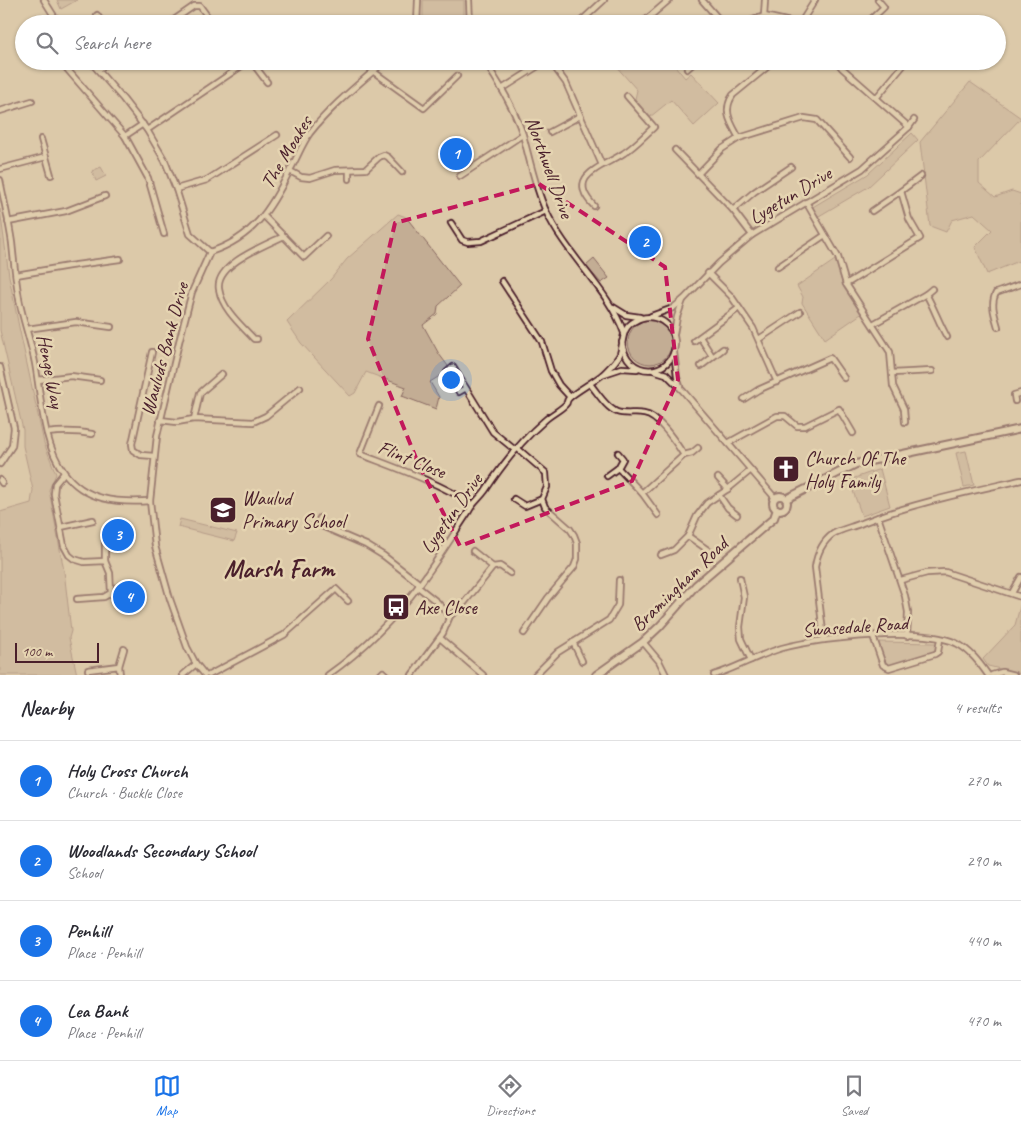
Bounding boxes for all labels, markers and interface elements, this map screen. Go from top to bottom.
search box [15,15,1006,70]
icon: search [33,29,61,57]
text: Search here [73,31,150,55]
street label: The Moakes [255,109,319,193]
street label: Northwell Drive [520,113,580,223]
pin: 1 [440,135,472,173]
street label: Lygetun Drive [744,160,837,230]
pin: 2 [629,223,661,261]
street label: Wauluds Bank Drive [135,278,195,418]
street label: Henge Way [31,332,70,412]
your location [438,367,464,393]
street label: Flint Close [374,435,451,485]
place label: Church Of The Holy Family [805,446,907,494]
church icon: Church Of The Holy Family [771,454,801,484]
street label: Lygetun Drive [415,467,489,558]
place label: Waulud Primary School [242,486,348,534]
school or university icon: Waulud Primary School [208,495,238,525]
pin: 3 [102,516,134,554]
street label: Bramingham Road [626,530,735,637]
district label: Marsh Farm [224,553,336,585]
pin: 4 [113,578,145,616]
bus stop icon: Axe Close [381,592,411,622]
place label: Axe Close [415,595,478,620]
street label: Swasedale Road [801,610,912,643]
scale bar [15,640,99,663]
text: 100 m [22,643,52,660]
text: Nearby [20,695,73,721]
text: 4 results [954,698,1001,718]
text: Holy Cross Church [67,759,188,783]
text: 1 [32,771,40,791]
text: 270 m [967,771,1001,791]
text: Church · Buckle Close [67,783,182,803]
text: Woodlands Secondary School [67,839,255,863]
text: 2 [32,851,40,871]
text: 290 m [967,851,1001,871]
text: School [67,863,101,883]
text: Penhill [67,919,110,943]
text: 3 [32,931,40,951]
text: 440 m [967,931,1001,951]
text: Place · Penhill [67,943,141,963]
text: Lea Bank [67,999,128,1023]
text: 4 [32,1011,40,1031]
text: 470 m [967,1011,1001,1031]
text: Place · Penhill [67,1023,141,1043]
tab: Map [153,1072,181,1119]
tab: Directions [486,1072,535,1119]
tab: Saved [840,1072,868,1119]

